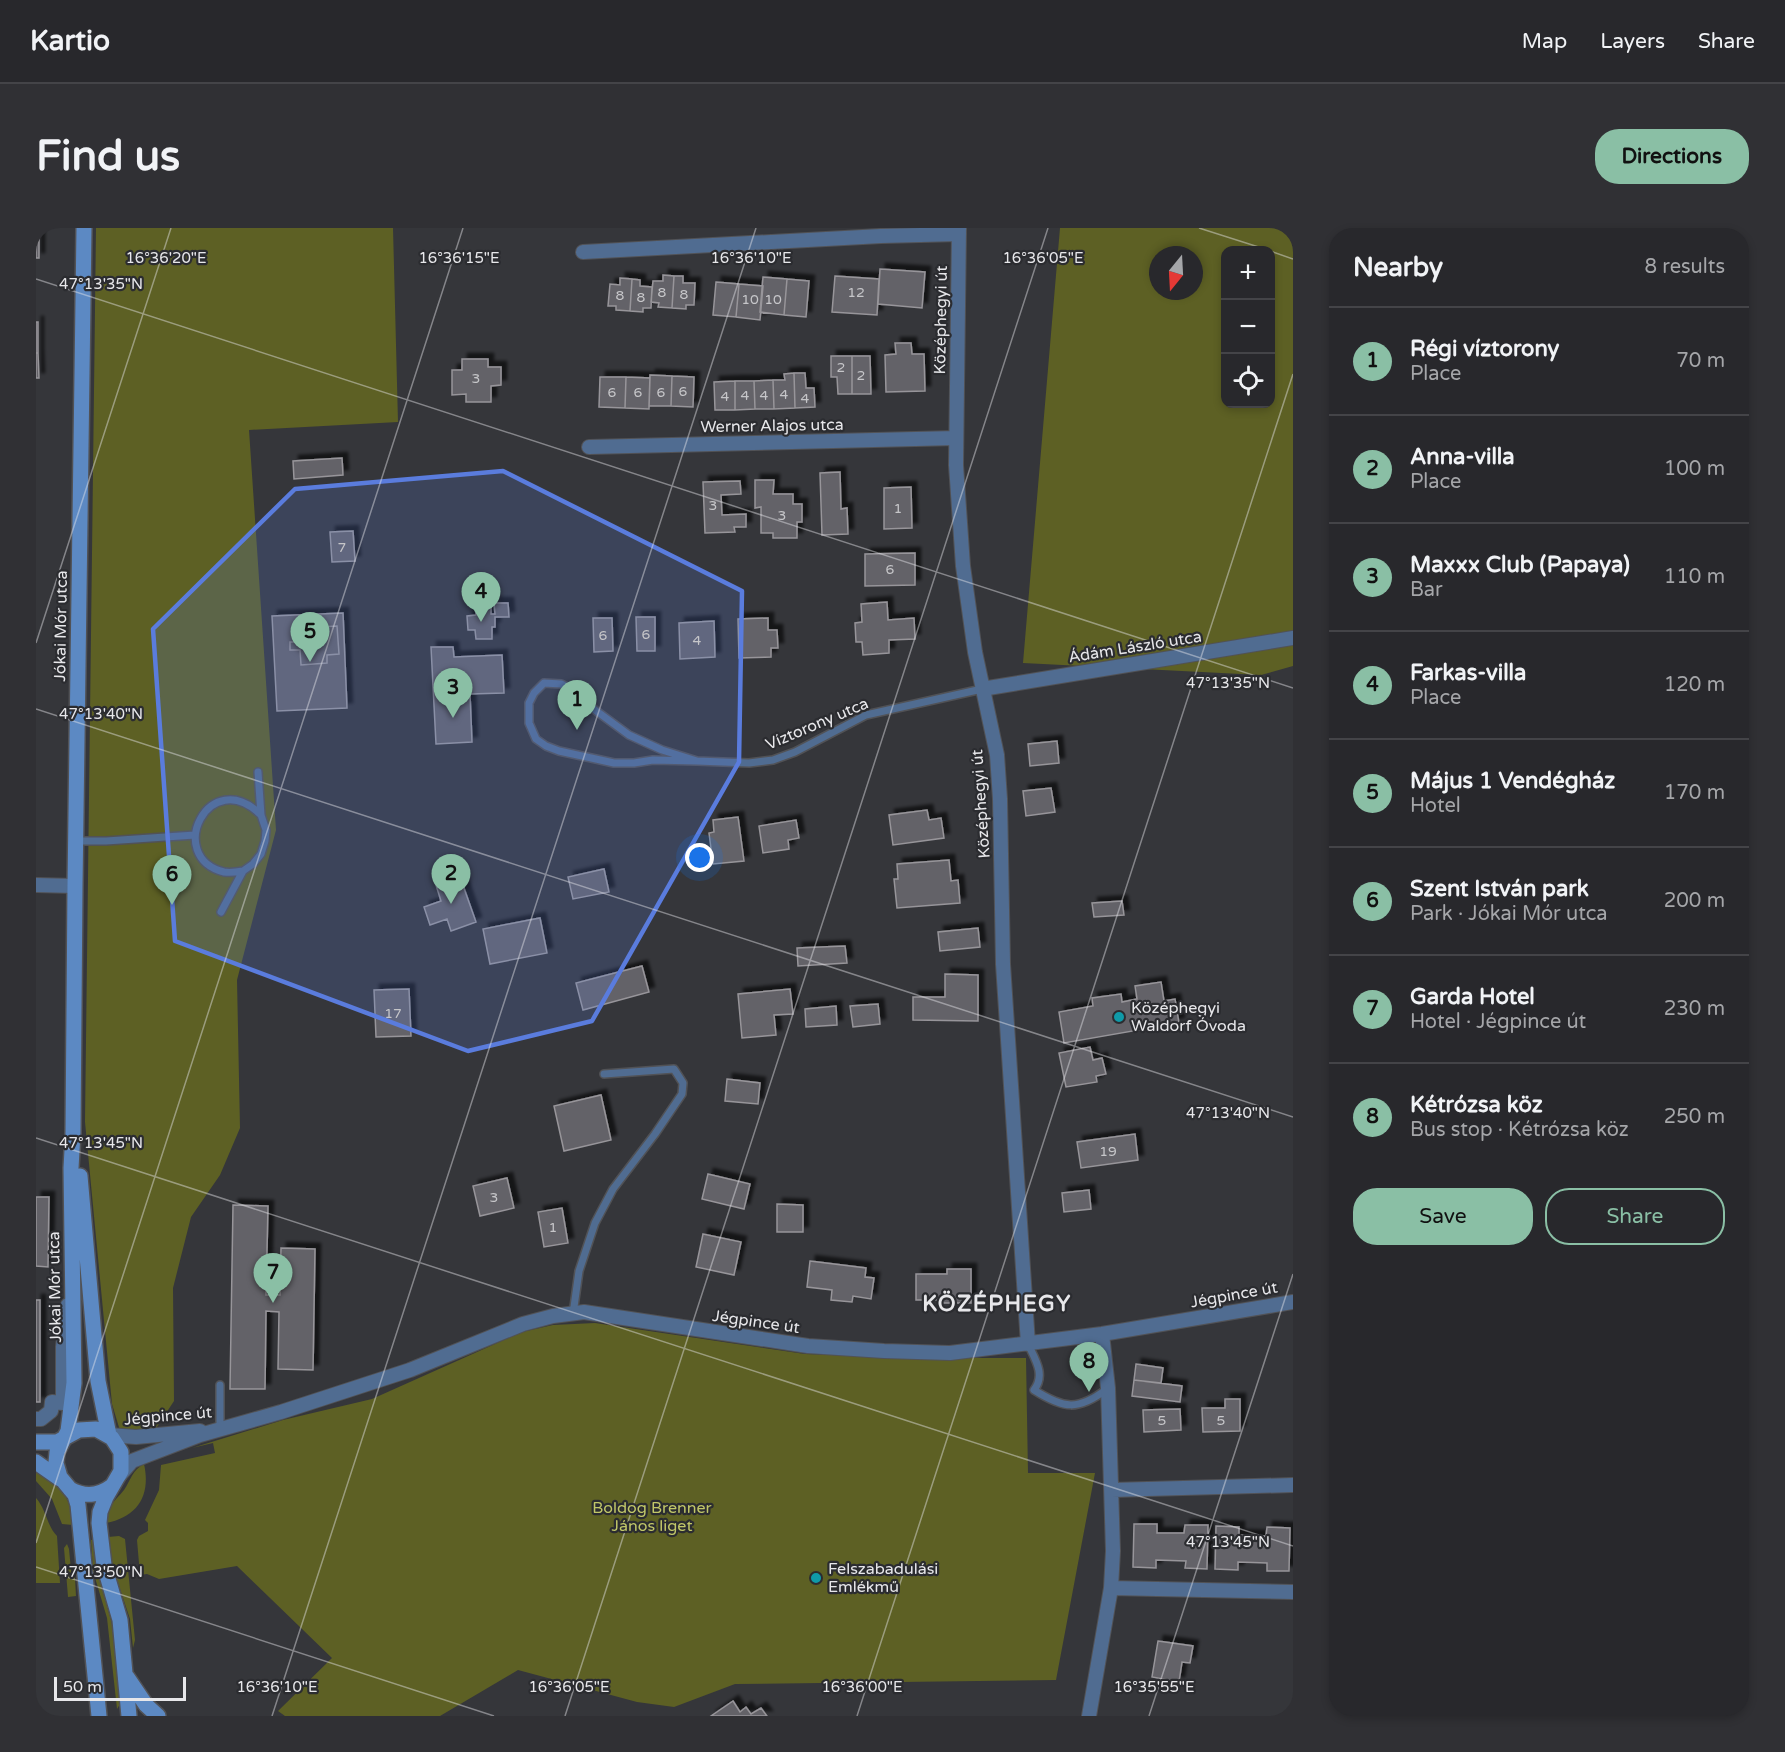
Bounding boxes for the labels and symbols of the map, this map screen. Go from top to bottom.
north arrow [1149,246,1203,300]
text: 16°36'20"E [125,249,207,267]
text: 16°36'15"E [418,249,500,267]
text: 16°36'10"E [710,249,792,267]
text: 16°36'05"E [1002,249,1084,267]
street label: Középhegyi út [930,265,952,375]
text: 47°13'35"N [59,275,143,293]
house number: 8 [658,284,667,301]
house number: 12 [847,284,865,301]
house number: 8 [680,286,689,303]
house number: 8 [616,287,625,304]
house number: 8 [637,289,646,306]
house number: 10 [741,291,759,308]
house number: 10 [764,291,782,308]
house number: 2 [837,359,845,376]
house number: 2 [857,367,865,384]
house number: 3 [472,370,480,387]
house number: 6 [679,383,688,400]
house number: 6 [608,384,617,401]
house number: 6 [634,384,643,401]
house number: 6 [657,384,666,401]
house number: 4 [780,386,789,403]
house number: 4 [741,387,750,404]
house number: 4 [760,387,769,404]
house number: 4 [721,388,730,405]
house number: 4 [801,390,810,407]
street label: Werner Alajos utca [700,415,844,437]
house number: 3 [709,497,717,514]
house number: 1 [894,500,902,517]
house number: 3 [778,507,786,524]
house number: 7 [338,539,346,556]
house number: 6 [886,561,895,578]
street label: Jókai Mór utca [50,570,72,682]
pin: 4 [462,572,500,622]
pin: 5 [290,612,330,662]
house number: 6 [642,626,651,643]
house number: 6 [599,627,608,644]
street label: Ádám László utca [1067,627,1203,667]
house number: 4 [693,632,702,649]
pin: 3 [434,668,472,718]
text: 47°13'35"N [1186,674,1270,692]
pin: 1 [558,680,596,730]
street label: Víztorony utca [763,693,871,755]
text: 47°13'40"N [59,705,143,723]
street label: Középhegyi út [967,749,995,859]
your location [685,843,714,872]
pin: 2 [432,854,470,904]
pin: 6 [152,856,192,905]
place label: Középhegyi Waldorf Óvoda [1131,998,1246,1036]
house number: 17 [384,1005,402,1022]
marker: Középhegyi Waldorf Óvoda [1112,1010,1126,1024]
text: 47°13'40"N [1186,1104,1270,1122]
text: 47°13'45"N [59,1134,143,1152]
house number: 19 [1099,1143,1117,1160]
house number: 3 [490,1189,498,1206]
house number: 1 [549,1219,557,1236]
street label: Jókai Mór utca [44,1231,66,1343]
pin: 7 [254,1254,292,1303]
street label: Jégpince út [1189,1278,1279,1312]
district label: KÖZÉPHEGY [922,1290,1072,1317]
street label: Jégpince út [711,1306,801,1338]
pin: 8 [1070,1342,1108,1392]
street label: Jégpince út [123,1402,213,1430]
house number: 5 [1158,1412,1166,1429]
house number: 5 [1217,1412,1225,1429]
park label: Boldog Brenner János liget [592,1498,713,1536]
text: 47°13'45"N [1186,1533,1270,1551]
place label: Felszabadulási Emlékmű [828,1559,938,1597]
text: 47°13'50"N [59,1563,143,1581]
marker: Felszabadulási Emlékmű [809,1571,823,1585]
scale bar [54,1674,186,1702]
text: 16°36'10"E [236,1678,318,1696]
text: 16°36'05"E [528,1678,610,1696]
text: 16°36'00"E [821,1678,903,1696]
text: 16°35'55"E [1113,1678,1195,1696]

